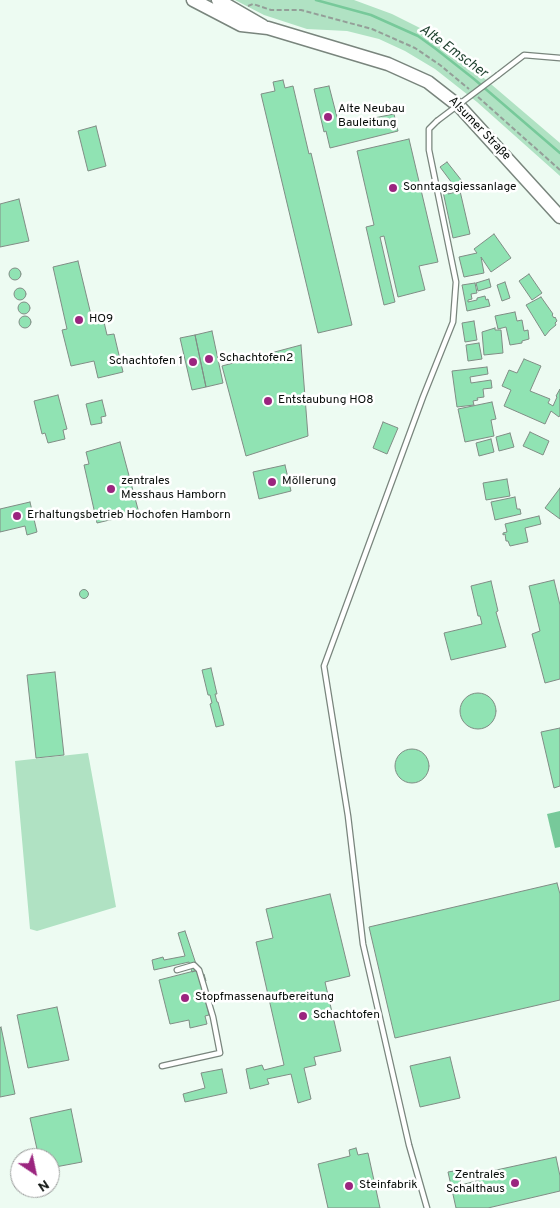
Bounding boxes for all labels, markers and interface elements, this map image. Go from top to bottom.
water label: Alte Emscher [416,22,490,82]
street label: Alsumer Straße [445,94,513,164]
place label: Alte Neubau Bauleitung [338,103,405,131]
marker: Alte Neubau Bauleitung [322,111,334,123]
place label: Sonntagsgiessanlage [403,181,517,195]
marker: Sonntagsgiessanlage [387,182,399,194]
place label: HO9 [89,313,113,327]
marker: HO9 [73,314,85,326]
place label: Schachtofen2 [219,352,293,366]
marker: Schachtofen2 [203,353,215,365]
place label: Schachtofen 1 [109,355,183,369]
marker: Schachtofen 1 [187,356,199,368]
place label: Entstaubung HO8 [278,394,374,408]
marker: Entstaubung HO8 [262,395,274,407]
place label: zentrales Messhaus Hamborn [121,475,226,503]
place label: Möllerung [282,475,336,489]
marker: Möllerung [266,476,278,488]
marker: zentrales Messhaus Hamborn [105,483,117,495]
place label: Erhaltungsbetrieb Hochofen Hamborn [27,509,231,523]
marker: Erhaltungsbetrieb Hochofen Hamborn [11,510,23,522]
place label: Stopfmassenaufbereitung [195,991,334,1005]
marker: Stopfmassenaufbereitung [179,992,191,1004]
place label: Schachtofen [313,1009,380,1023]
marker: Schachtofen [297,1010,309,1022]
north arrow [10,1148,60,1198]
place label: Zentrales Schalthaus [446,1169,505,1197]
text: N [34,1175,52,1195]
marker: Zentrales Schalthaus [509,1177,521,1189]
place label: Steinfabrik [359,1179,418,1193]
marker: Steinfabrik [343,1180,355,1192]

